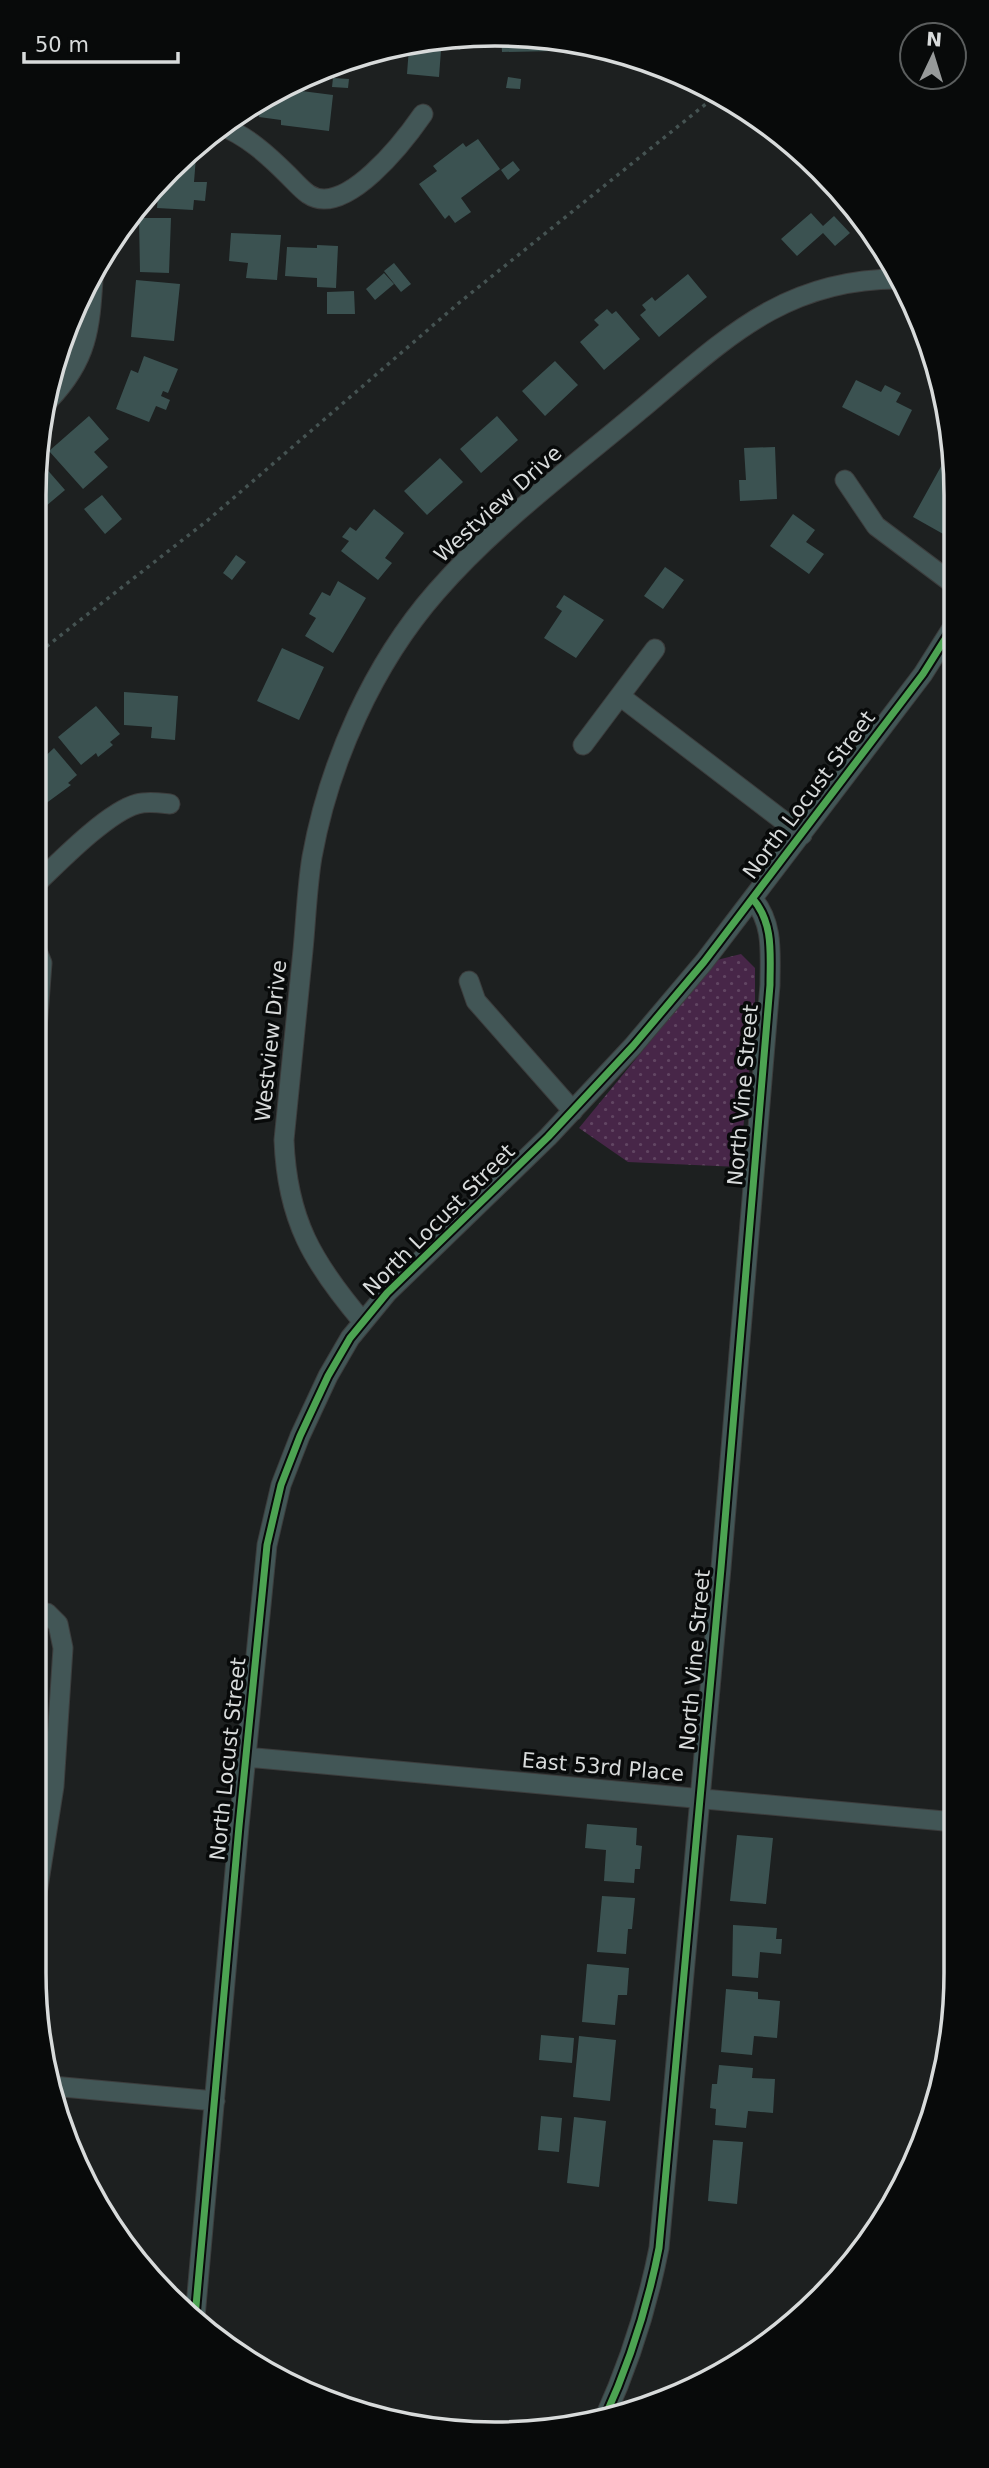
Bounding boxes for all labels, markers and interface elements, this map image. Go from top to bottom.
scale bar [24,21,178,65]
north arrow [898,21,968,91]
text: N [925,28,943,51]
text: 50 m [35,33,89,57]
street label: Westview Drive [430,441,566,567]
street label: North Locust Street [738,706,880,884]
street label: Westview Drive [251,959,291,1123]
street label: North Vine Street [723,1003,763,1187]
street label: North Locust Street [358,1139,520,1301]
street label: North Vine Street [675,1568,715,1752]
street label: North Locust Street [205,1656,251,1862]
street label: East 53rd Place [521,1748,685,1786]

